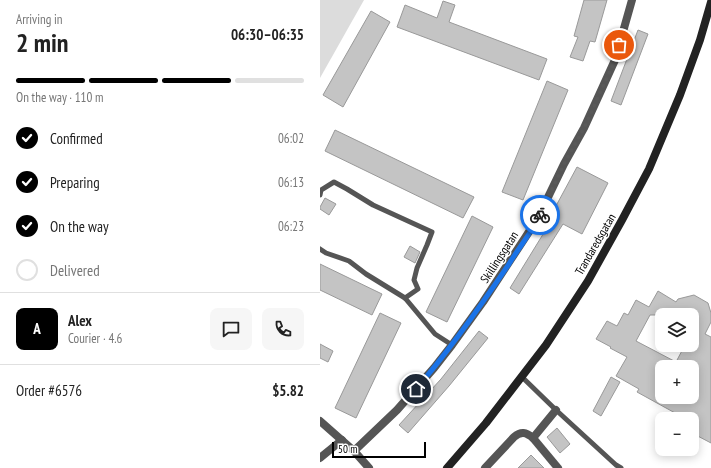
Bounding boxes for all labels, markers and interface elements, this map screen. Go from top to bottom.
text: Arriving in [16,11,63,28]
text: 06:30–06:35 [231,25,304,44]
text: 2 min [16,26,69,59]
pin [602,28,636,62]
icon: bag [608,34,630,56]
text: On the way · 110 m [16,89,103,106]
icon: check [16,127,38,149]
text: Confirmed [50,129,103,148]
text: 06:02 [278,130,304,147]
icon: check [16,171,38,193]
text: Preparing [50,173,100,192]
text: 06:13 [278,174,304,191]
courier [520,195,560,235]
icon: bike [529,204,551,226]
street label: Trandaredsgatan [571,211,619,277]
icon: check [16,215,38,237]
text: On the way [50,217,109,236]
text: 06:23 [278,218,304,235]
street label: Skillingsgatan [477,228,521,286]
text: Delivered [50,261,100,280]
button: chat [210,308,252,350]
button: phone [262,308,304,350]
map controls [655,308,699,456]
button: layers [655,308,699,352]
text: Alex [68,311,92,330]
text: A [33,319,41,338]
text: Courier · 4.6 [68,330,122,347]
button: + [655,360,699,404]
pin [399,372,433,406]
icon: home [405,378,427,400]
text: Order #6576 [16,381,82,400]
text: $5.82 [272,381,304,400]
button: − [655,412,699,456]
scale bar [332,440,426,459]
text: 50 m [338,442,357,456]

